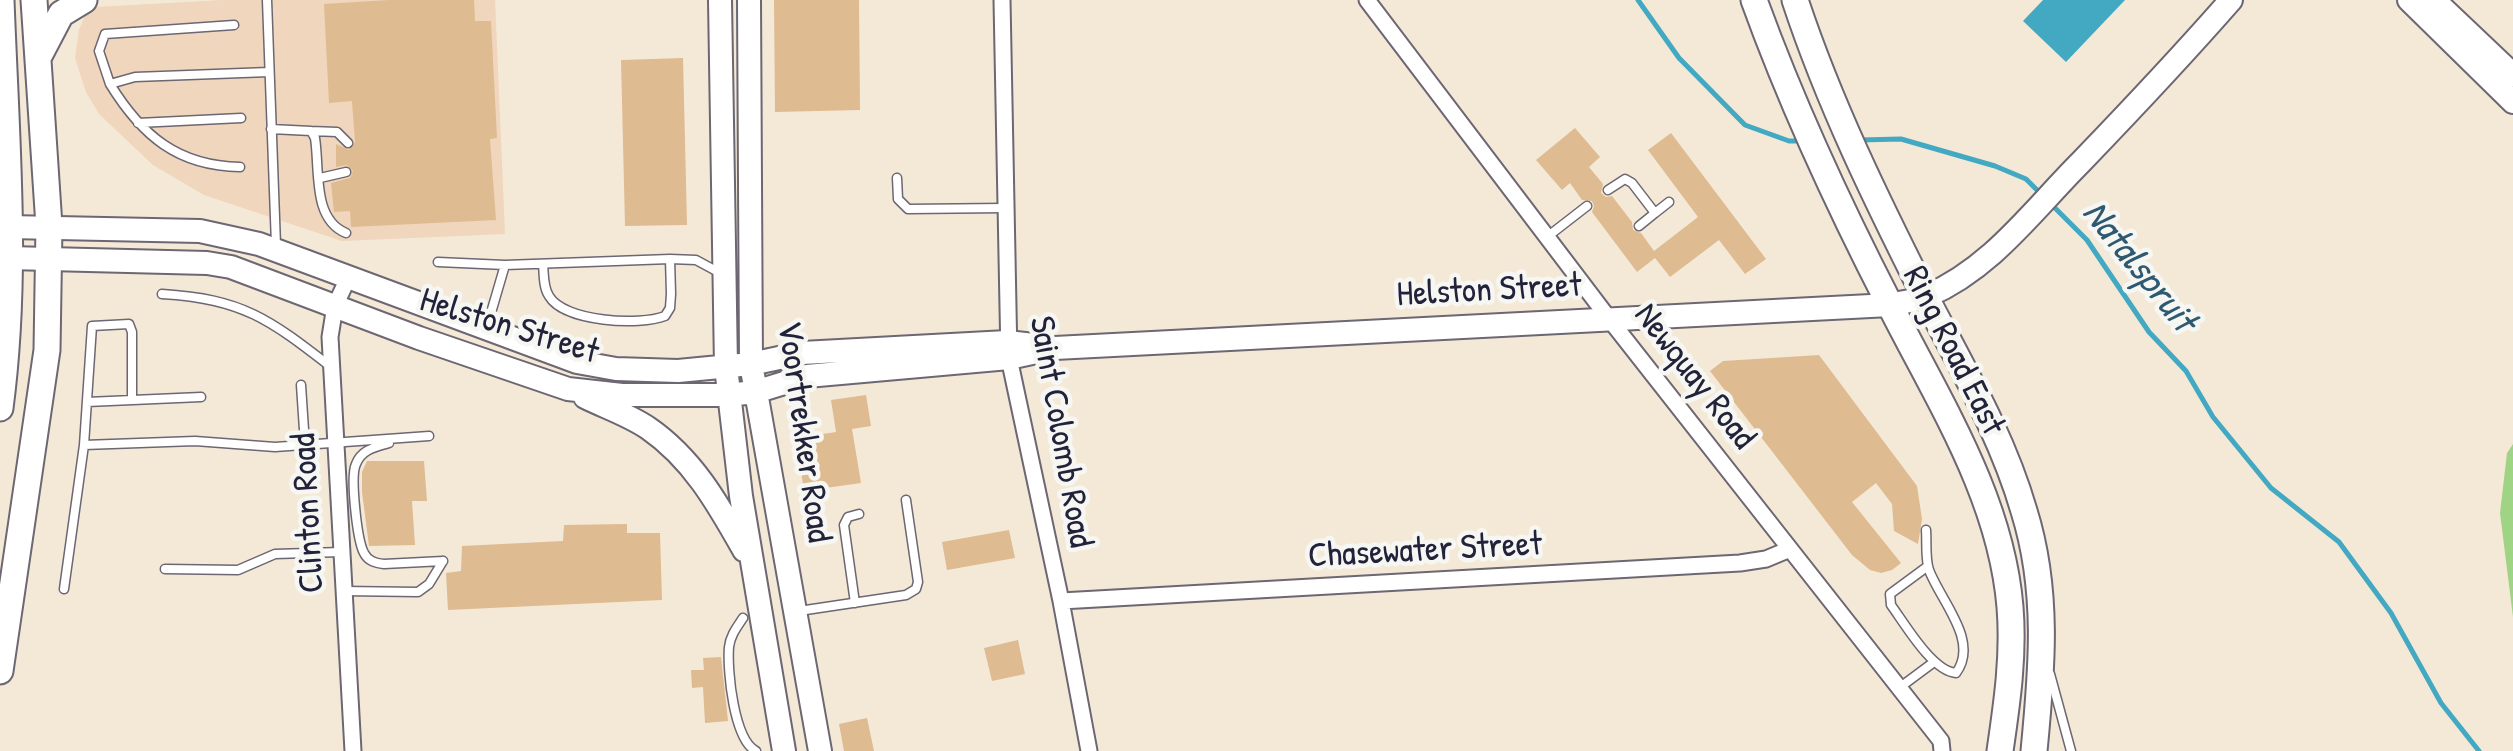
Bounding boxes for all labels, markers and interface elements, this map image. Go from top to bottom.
water label: Natalspruit [2071,192,2205,342]
street label: Ring Road East [1893,260,2013,442]
street label: Helston Street [1396,265,1582,317]
street label: Helston Street [415,280,603,374]
street label: Newquay Road [1624,296,1764,458]
street label: Saint Colomb Road [1019,313,1101,551]
street label: Voortrekker Road [767,319,839,545]
street label: Clinton Road [284,432,334,594]
street label: Chasewater Street [1307,524,1543,578]

